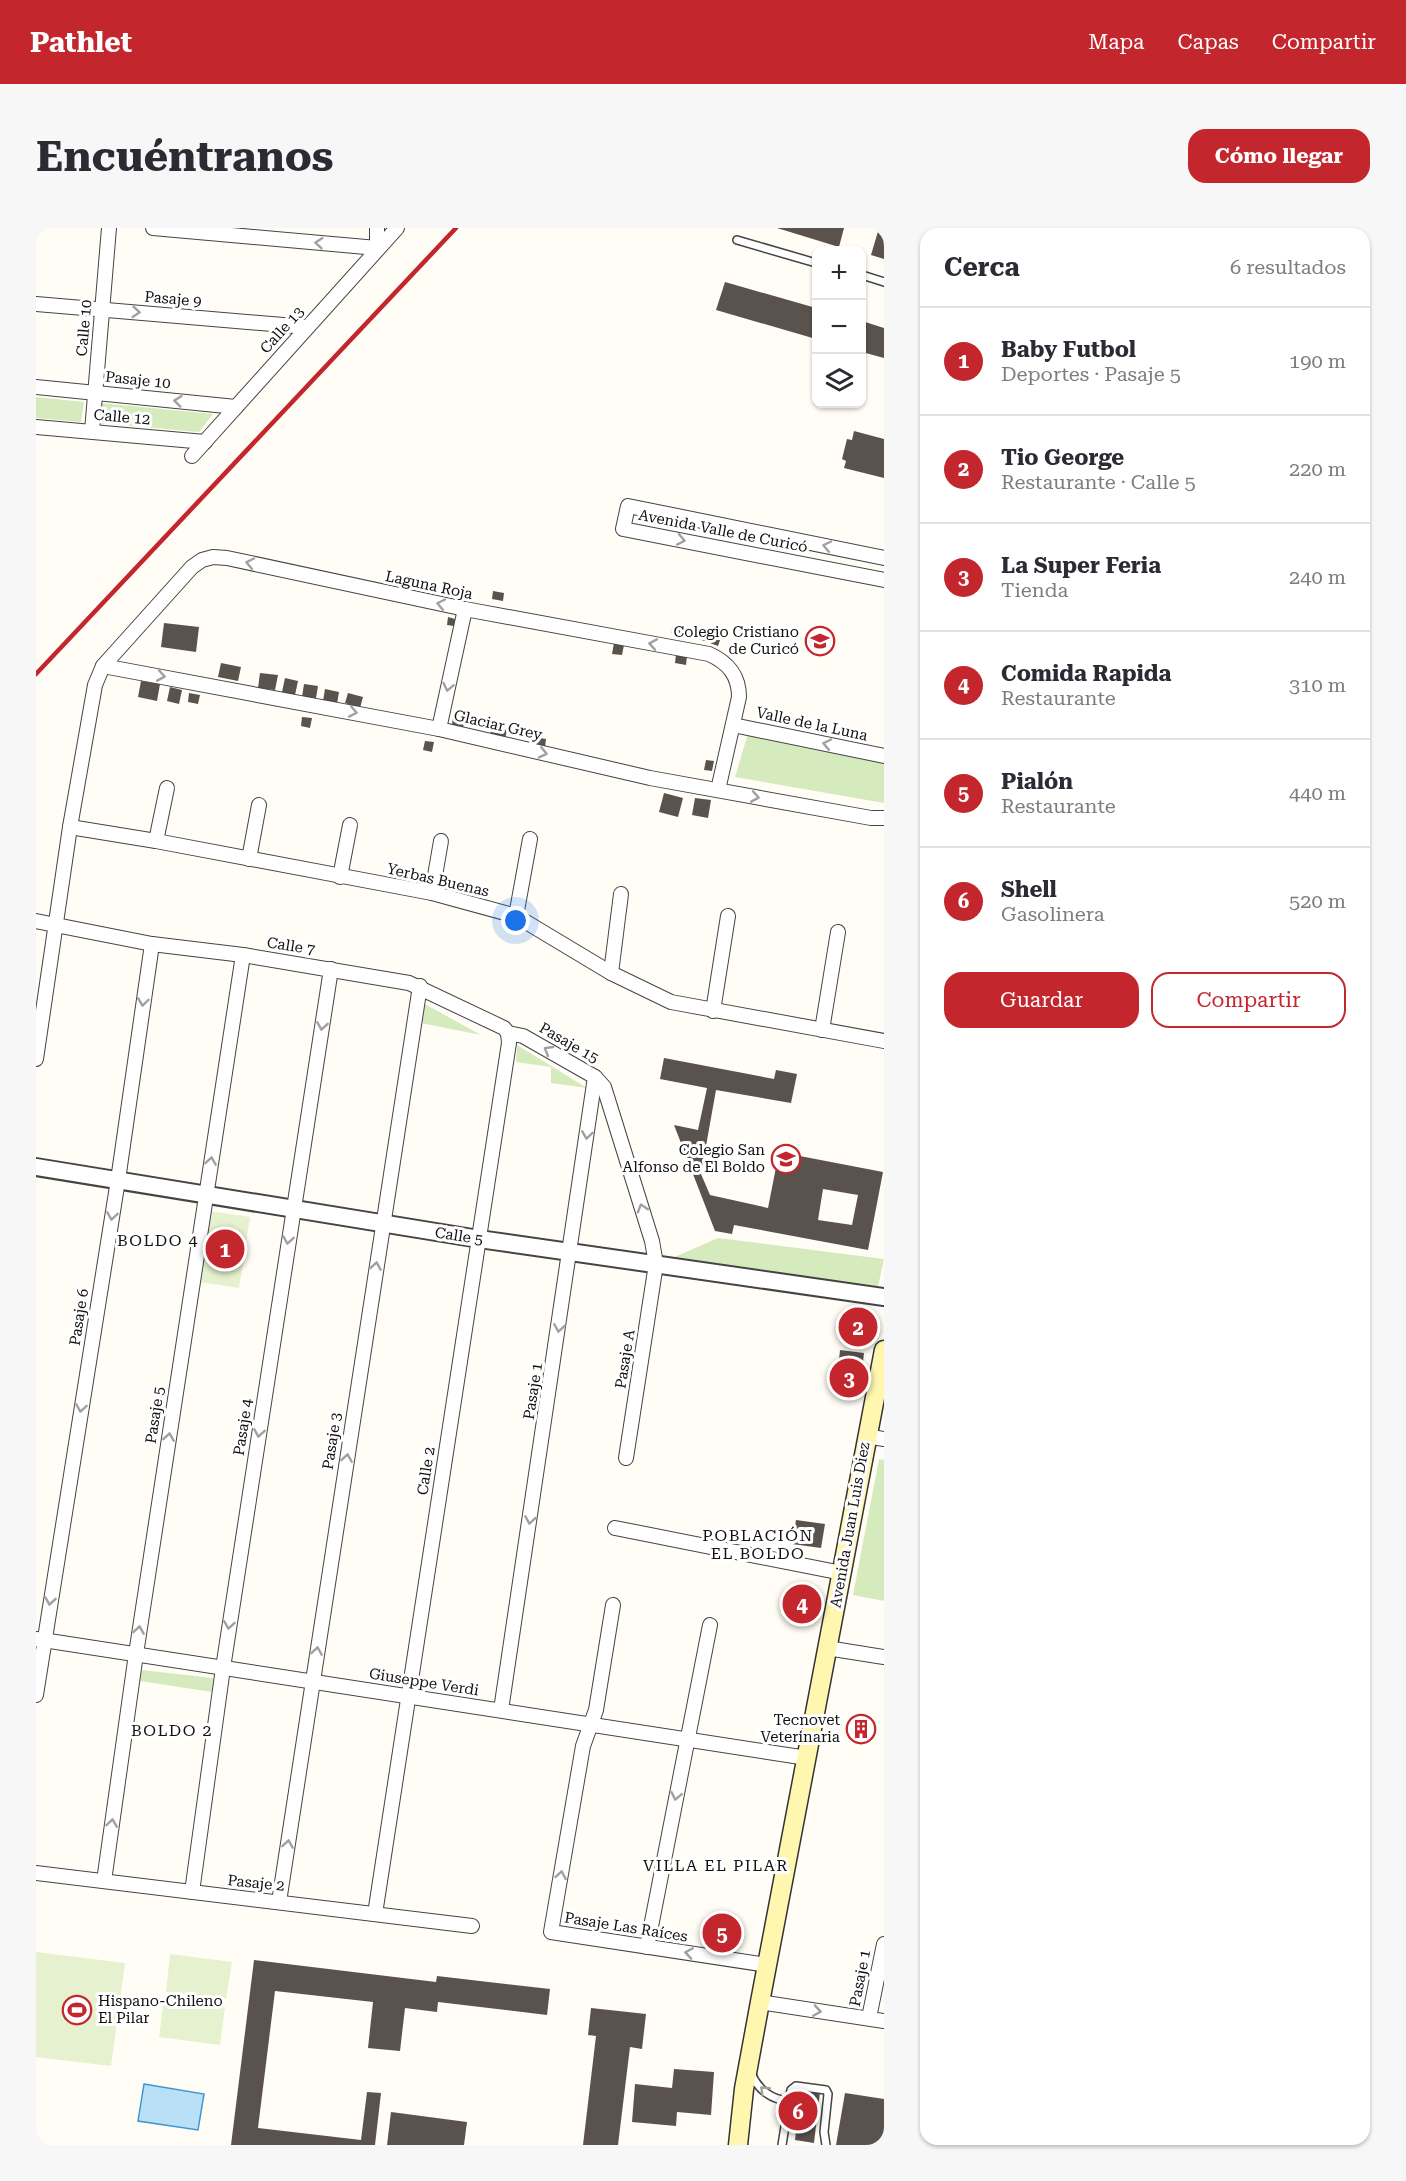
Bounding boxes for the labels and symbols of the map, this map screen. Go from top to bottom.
one-way arrow [314,237,323,250]
street label: Pasaje 9 [144,288,202,310]
street label: Calle 10 [73,299,95,357]
street label: Calle 13 [256,303,308,357]
one-way arrow [132,305,141,318]
street label: Pasaje 10 [104,368,172,392]
one-way arrow [173,395,182,408]
street label: Calle 12 [93,406,151,428]
street label: Avenida Valle de Curicó [637,506,809,556]
one-way arrow [675,533,685,546]
one-way arrow [822,540,832,553]
one-way arrow [245,557,255,570]
street label: Laguna Roja [384,567,474,603]
one-way arrow [436,598,446,611]
place label: Colegio Cristiano de Curicó [673,623,799,658]
school or university icon: Colegio Cristiano de Curicó [804,625,836,657]
one-way arrow [648,638,658,651]
one-way arrow [156,670,166,682]
one-way arrow [443,682,456,692]
street label: Valle de la Luna [755,703,869,745]
one-way arrow [347,705,357,718]
street label: Glaciar Grey [452,706,544,744]
one-way arrow [822,738,832,751]
one-way arrow [538,745,548,758]
one-way arrow [749,790,759,803]
street label: Yerbas Buenas [385,859,491,901]
your location [501,906,530,935]
street label: Calle 7 [266,933,316,959]
one-way arrow [138,998,150,1007]
street label: Pasaje 15 [536,1019,602,1067]
one-way arrow [316,1022,328,1031]
one-way arrow [543,1046,554,1057]
one-way arrow [581,1130,594,1139]
place label: Colegio San Alfonso de El Boldo [622,1141,765,1176]
school or university icon: Colegio San Alfonso de El Boldo [770,1143,802,1175]
one-way arrow [204,1157,216,1166]
one-way arrow [637,1203,649,1214]
one-way arrow [106,1210,119,1220]
street label: Calle 5 [434,1223,484,1249]
pin: 1 [206,1226,244,1272]
district label: BOLDO 4 [117,1231,199,1250]
one-way arrow [282,1234,295,1244]
one-way arrow [369,1261,381,1270]
street label: Pasaje 6 [66,1287,92,1347]
pin: 2 [838,1304,878,1350]
one-way arrow [553,1323,565,1332]
street label: Pasaje A [611,1328,639,1390]
pin: 3 [830,1356,868,1400]
street label: Pasaje 1 [520,1361,546,1421]
street label: Pasaje 5 [142,1385,168,1445]
street label: Pasaje 4 [230,1397,256,1457]
one-way arrow [75,1403,88,1413]
street label: Pasaje 3 [319,1411,345,1471]
one-way arrow [253,1428,265,1437]
one-way arrow [162,1433,174,1442]
street label: Avenida Juan Luis Diez [827,1441,873,1609]
street label: Calle 2 [413,1446,439,1496]
one-way arrow [340,1454,352,1463]
one-way arrow [524,1516,536,1525]
district label: POBLACIÓN EL BOLDO [702,1526,814,1563]
pin: 4 [782,1582,822,1626]
one-way arrow [44,1596,57,1606]
one-way arrow [224,1621,236,1630]
one-way arrow [133,1625,145,1635]
one-way arrow [311,1647,323,1656]
street label: Giuseppe Verdi [368,1664,480,1700]
place label: Tecnovet Veterinaria [761,1711,840,1746]
building icon: Tecnovet Veterinaria [845,1713,877,1745]
district label: BOLDO 2 [131,1721,213,1740]
one-way arrow [670,1791,683,1801]
one-way arrow [106,1818,118,1828]
one-way arrow [281,1839,293,1849]
district label: VILLA EL PILAR [643,1856,789,1875]
one-way arrow [554,1870,566,1879]
street label: Pasaje 2 [226,1871,286,1895]
street label: Pasaje Las Raíces [563,1908,689,1946]
pin: 5 [702,1910,742,1956]
one-way arrow [684,1948,693,1960]
street label: Pasaje 1 [846,1948,874,2008]
place label: Hispano-Chileno El Pilar [98,1992,223,2027]
sports icon: Hispano-Chileno El Pilar [61,1994,93,2026]
one-way arrow [813,2004,822,2016]
one-way arrow [761,2086,771,2097]
pin: 6 [778,2088,818,2134]

